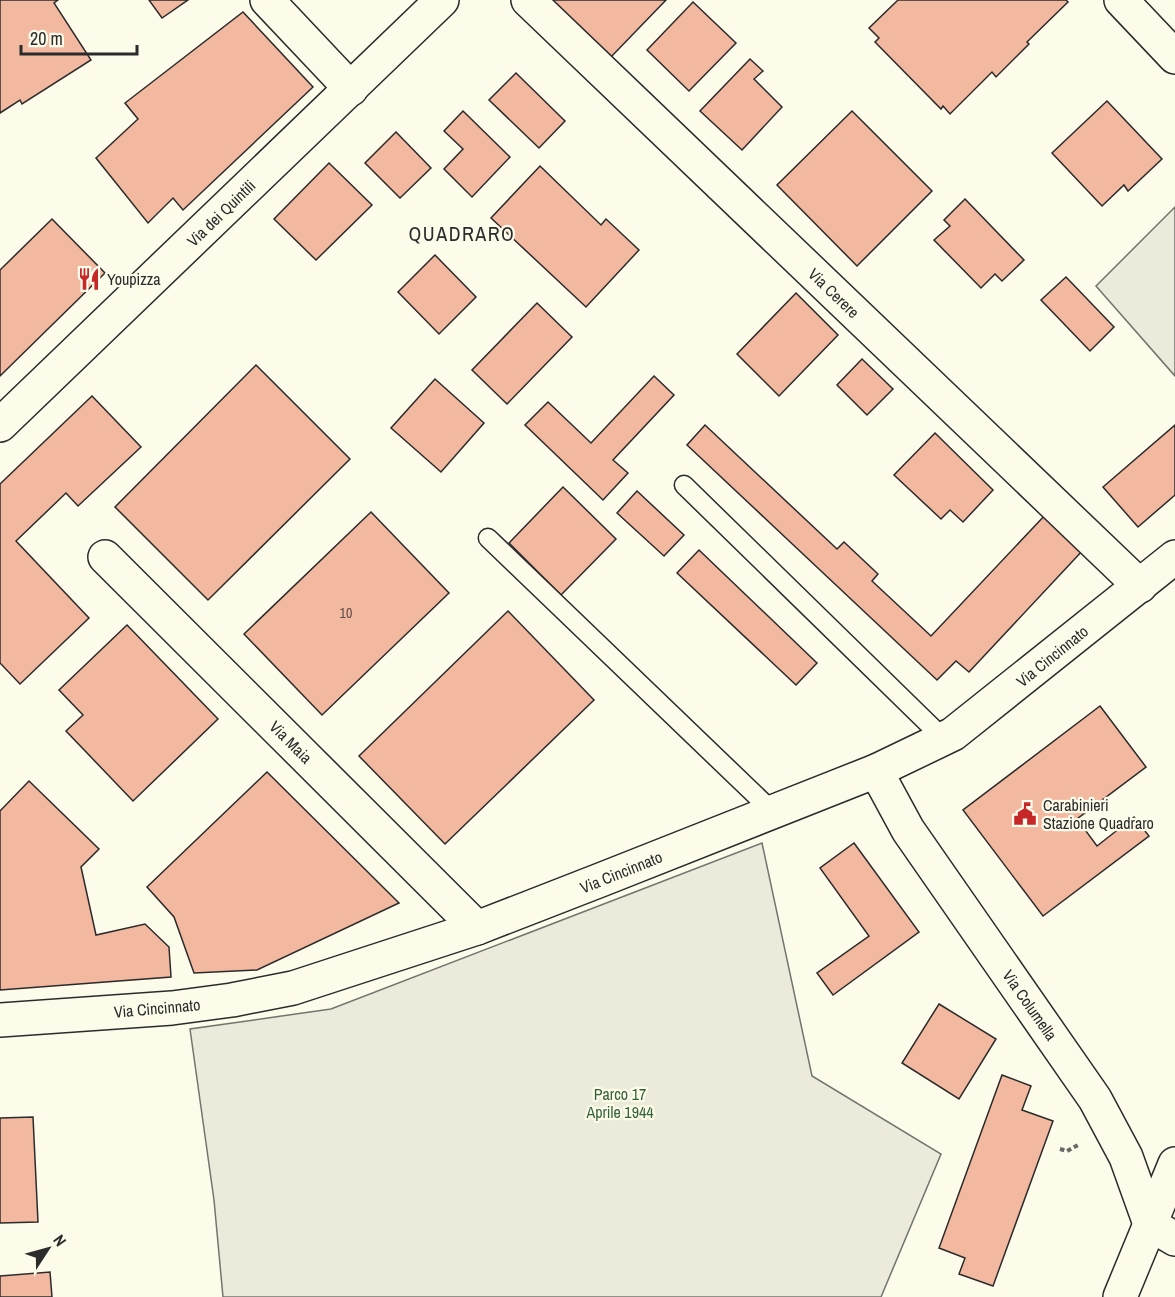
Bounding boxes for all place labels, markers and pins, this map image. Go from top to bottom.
restaurant icon: Youpizza [76,266,102,292]
place label: Youpizza [107,268,161,290]
place label: Carabinieri Stazione Quadraro [1043,794,1154,834]
public building icon: Carabinieri Stazione Quadraro [1012,801,1038,827]

